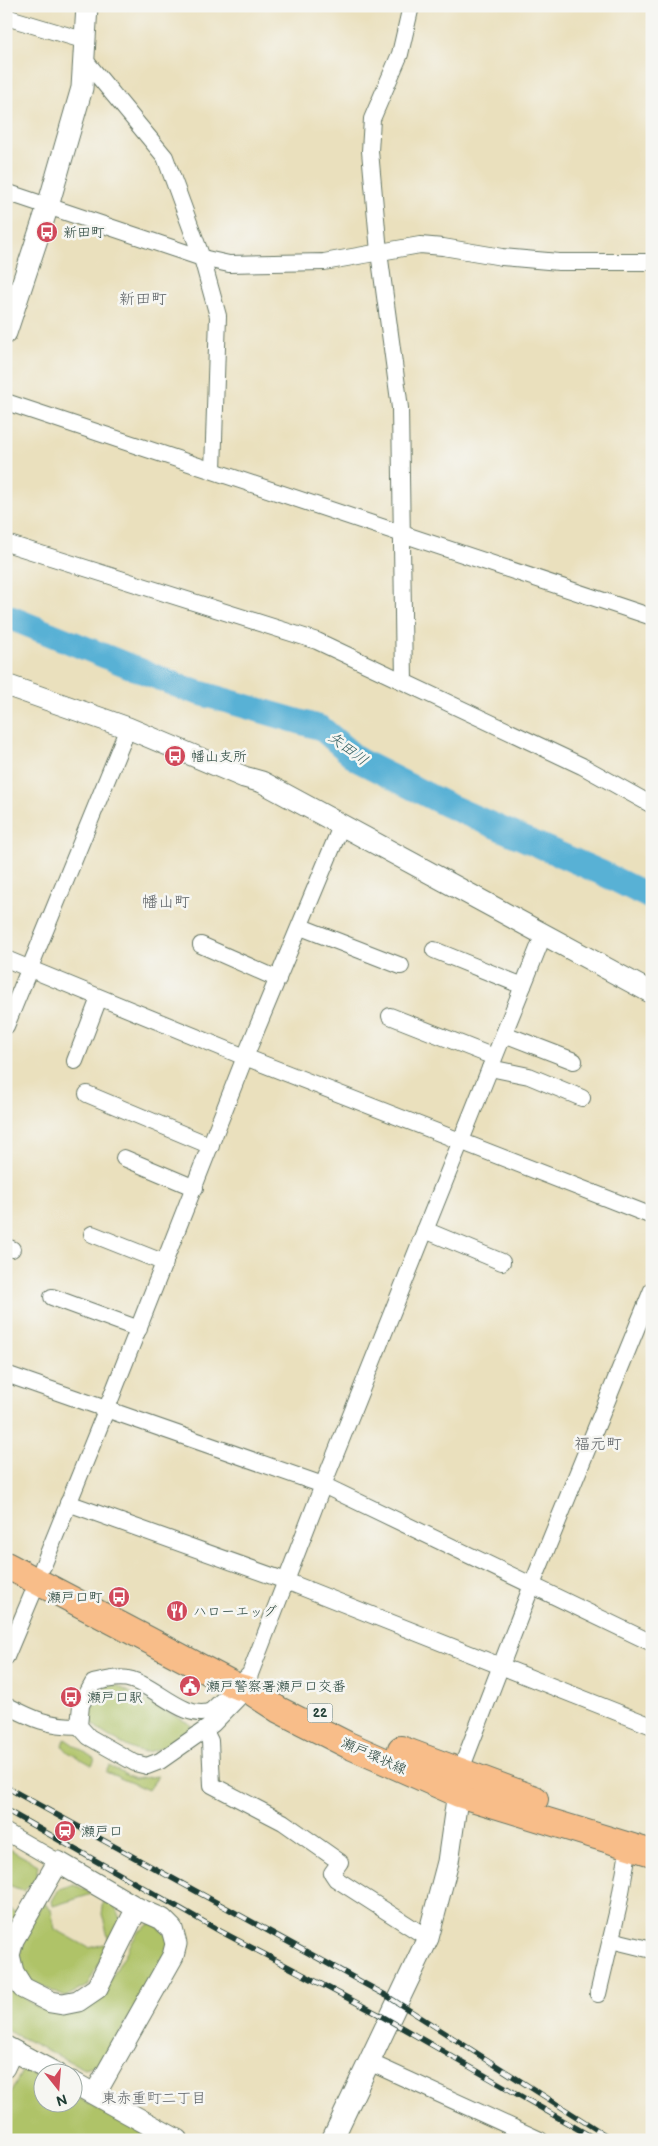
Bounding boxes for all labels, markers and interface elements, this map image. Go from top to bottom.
bus stop icon: 新田町 [35,220,59,244]
place label: 新田町 [63,224,105,241]
district label: 新田町 [119,290,167,309]
water label: 矢田川 [324,728,372,770]
bus stop icon: 幡山支所 [163,744,187,768]
place label: 幡山支所 [191,748,247,765]
district label: 幡山町 [142,893,190,912]
district label: 福元町 [574,1435,622,1454]
bus stop icon: 瀬戸口町 [107,1585,131,1609]
place label: 瀬戸口町 [47,1589,103,1606]
restaurant icon: ハローエッグ [165,1599,189,1623]
place label: ハローエッグ [193,1603,277,1620]
public building icon: 瀬戸警察署瀬戸口交番 [178,1674,202,1698]
place label: 瀬戸警察署瀬戸口交番 [206,1678,346,1695]
bus stop icon: 瀬戸口駅 [59,1685,83,1709]
place label: 瀬戸口駅 [87,1689,143,1706]
road number: 22 [308,1704,332,1722]
street label: 瀬戸環状線 [339,1734,409,1778]
station icon: 瀬戸口 [53,1819,77,1843]
place label: 瀬戸口 [81,1823,123,1840]
north arrow [32,2064,82,2114]
district label: 東赤重町二丁目 [101,2089,207,2108]
text: N [54,2090,69,2110]

